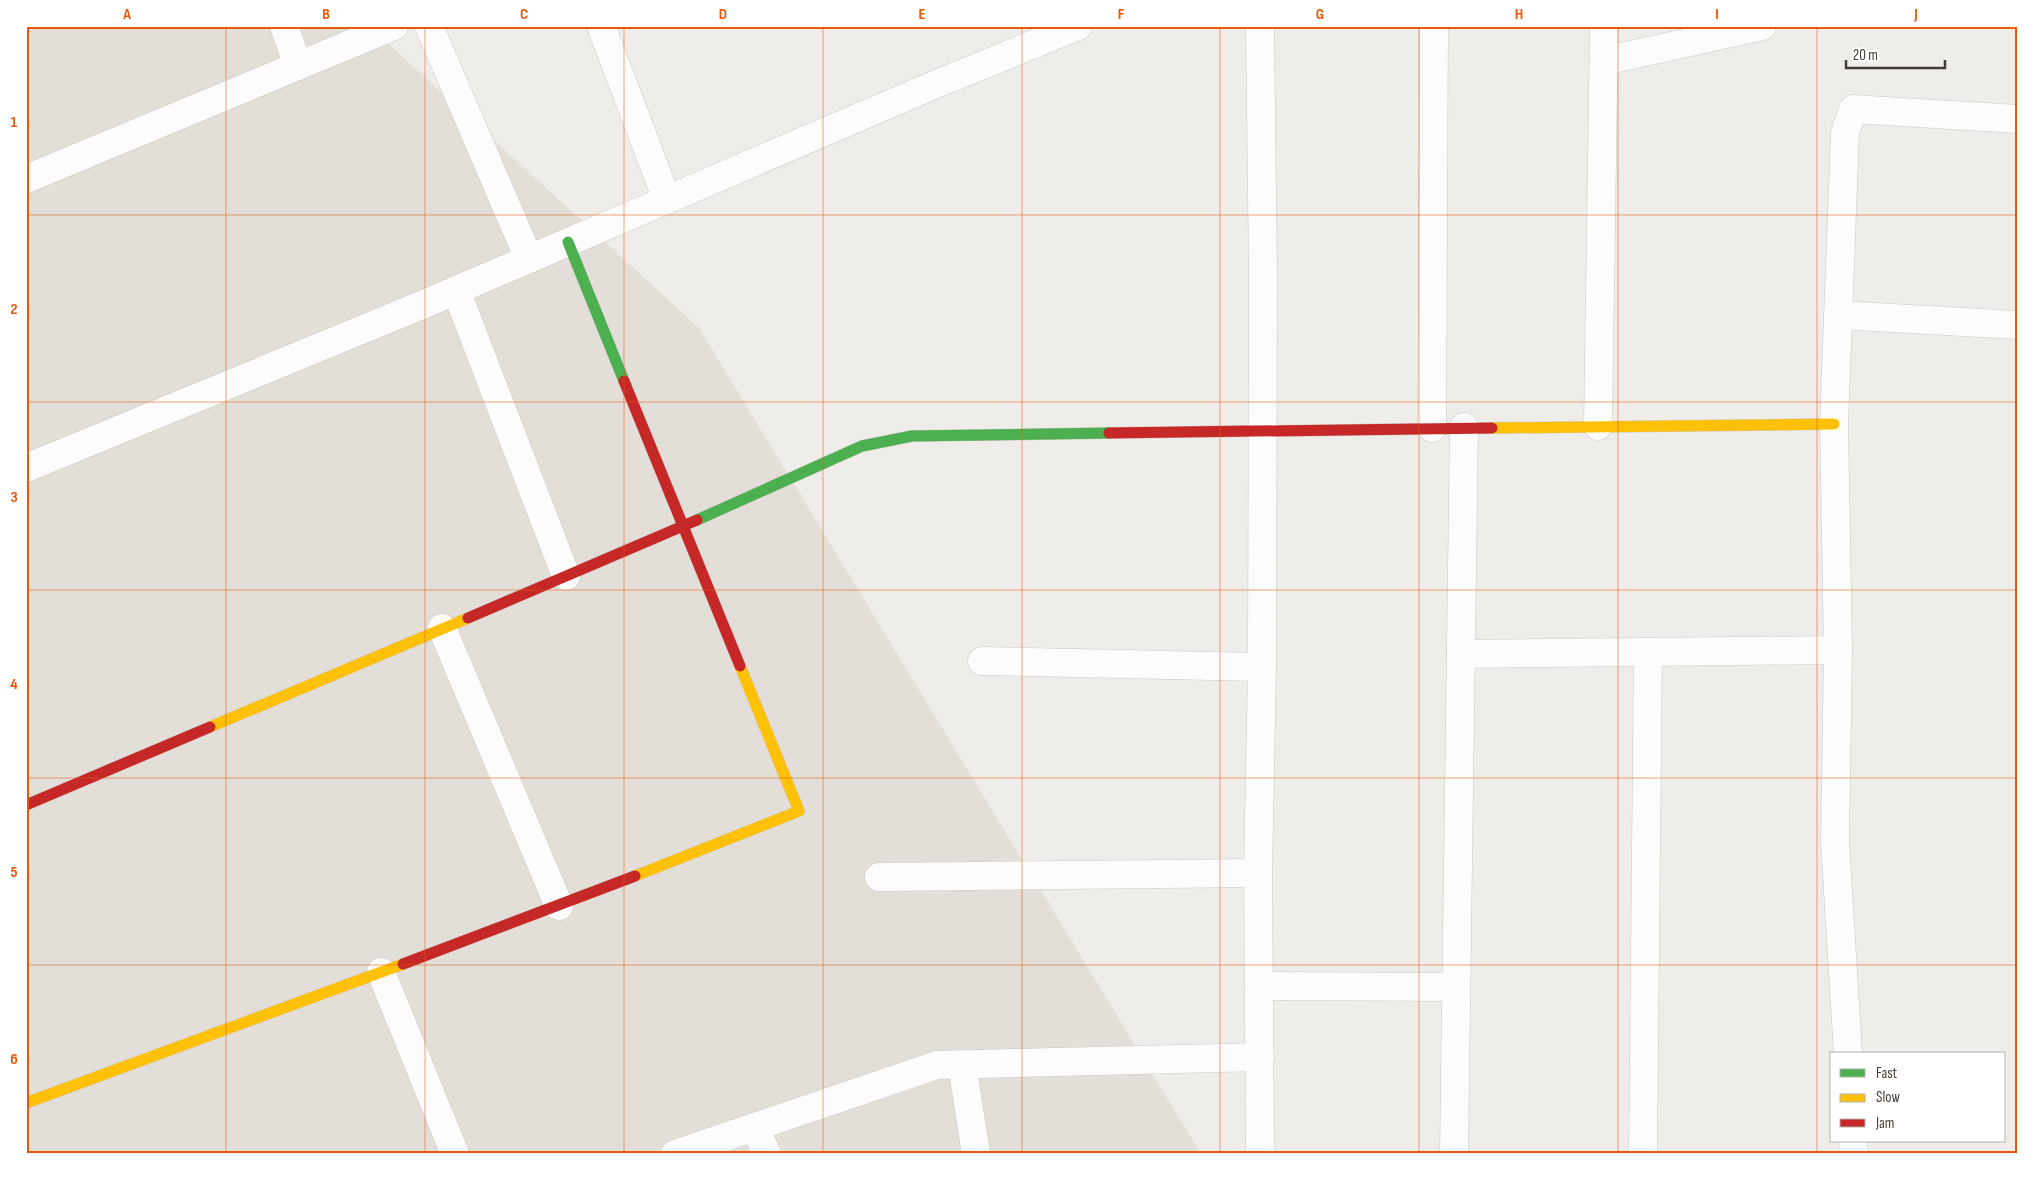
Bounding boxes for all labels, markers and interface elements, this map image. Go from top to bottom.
text: A [122,5,131,24]
text: B [322,5,330,24]
text: C [520,5,528,24]
text: D [719,5,727,24]
text: E [919,5,926,24]
text: F [1118,5,1125,24]
text: G [1316,5,1324,24]
text: H [1515,5,1523,24]
text: I [1715,5,1719,24]
text: J [1913,5,1918,24]
scale bar [1846,38,1944,70]
text: 20 m [1853,46,1878,65]
text: 1 [11,113,18,132]
text: 2 [10,300,18,319]
text: 3 [10,488,18,507]
text: 4 [10,675,18,694]
text: 5 [10,863,18,882]
text: 6 [10,1050,18,1069]
legend [1830,1052,2006,1142]
text: Fast [1876,1064,1898,1083]
text: Slow [1876,1088,1900,1107]
text: Jam [1875,1114,1894,1133]

